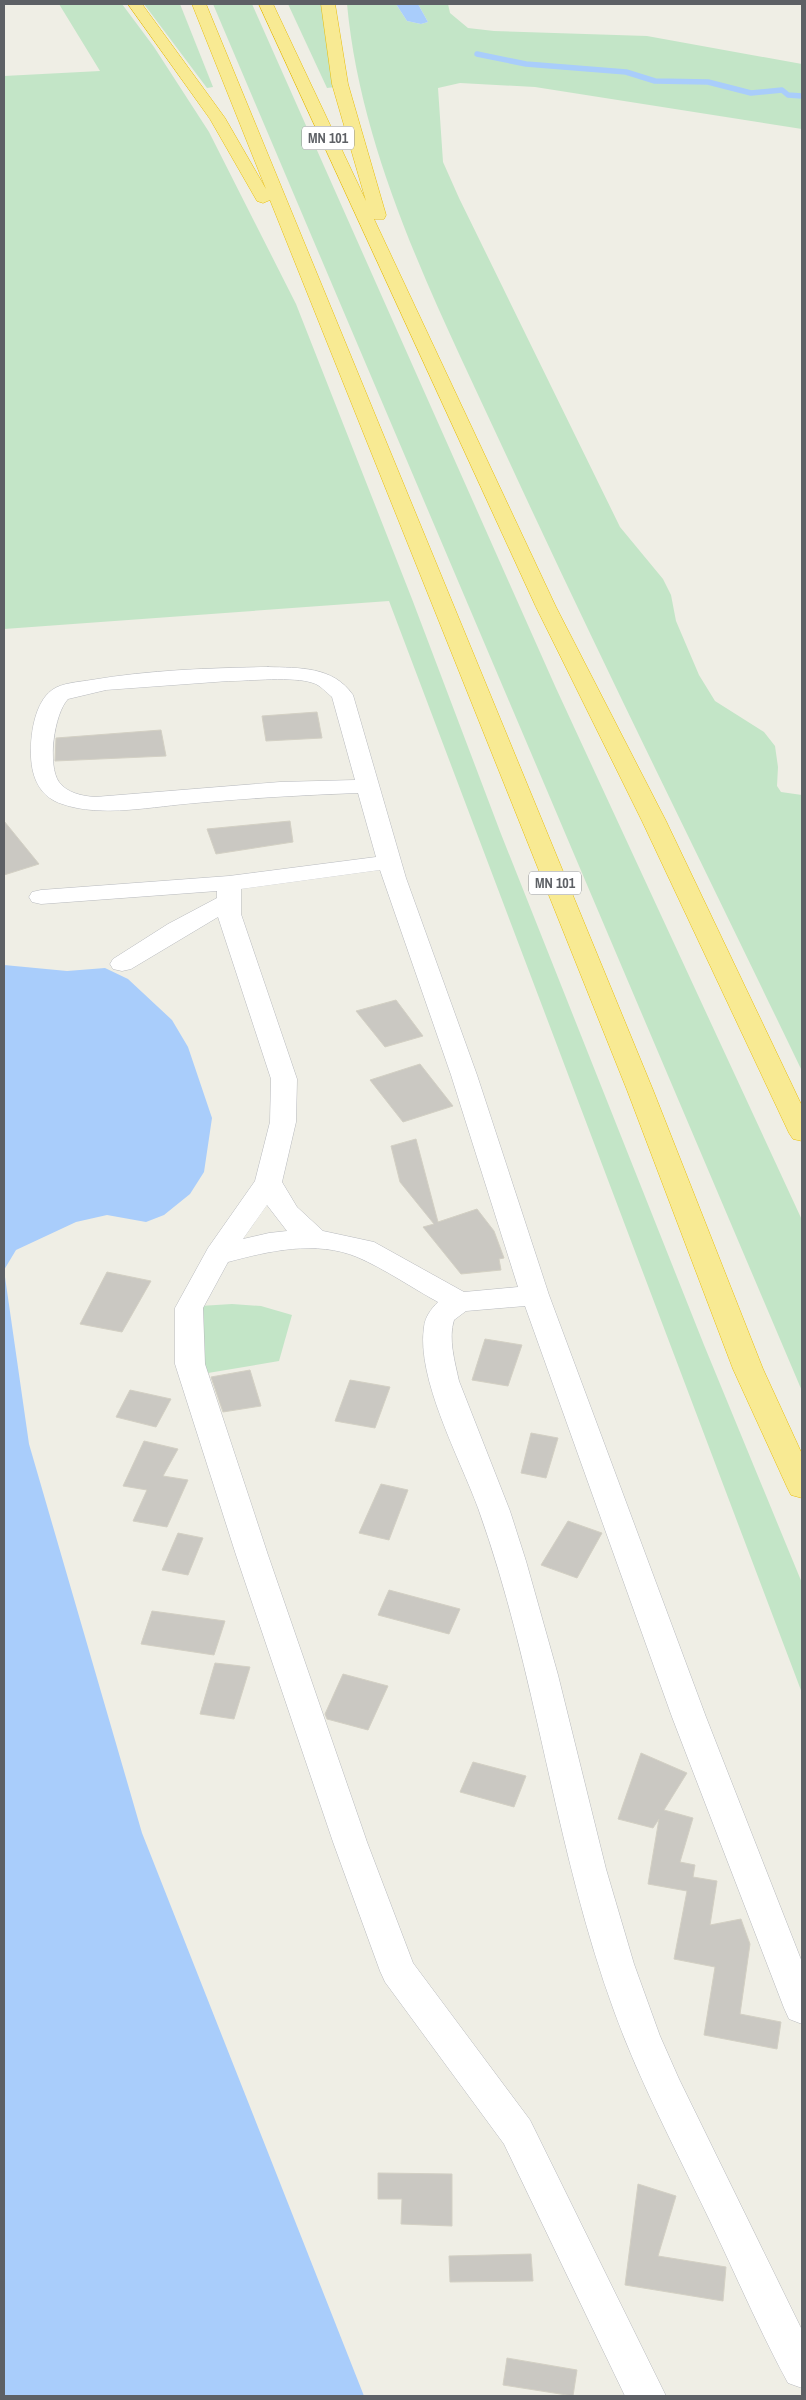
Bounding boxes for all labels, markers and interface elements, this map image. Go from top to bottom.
road number: MN 101 [302,126,354,150]
road number: MN 101 [529,871,581,894]

